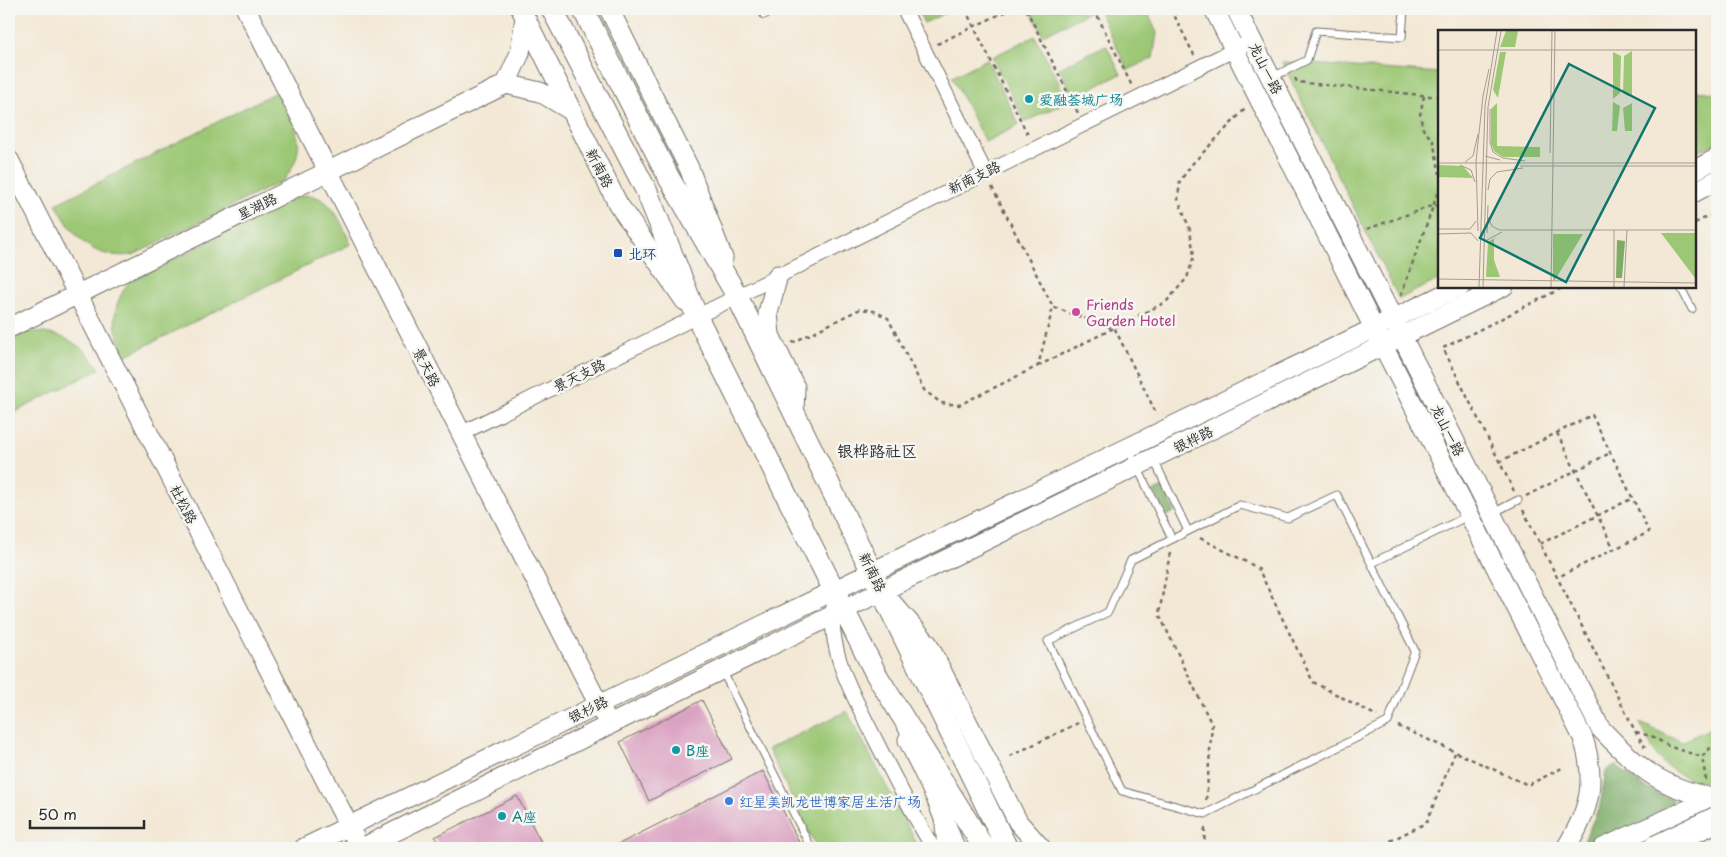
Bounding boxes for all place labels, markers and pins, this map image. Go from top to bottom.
place label: 爱融荟城广场 [1039,89,1123,110]
marker: 爱融荟城广场 [1023,93,1035,105]
place label: 北环 [628,243,656,264]
marker: 北环 [612,247,624,259]
place label: Friends Garden Hotel [1086,294,1175,331]
marker: Friends Garden Hotel [1070,306,1082,318]
place label: B座 [686,740,709,761]
marker: B座 [670,744,682,756]
place label: 红星美凯龙世博家居生活广场 [739,791,921,812]
marker: 红星美凯龙世博家居生活广场 [723,795,735,807]
place label: A座 [512,806,537,827]
marker: A座 [496,810,508,822]

